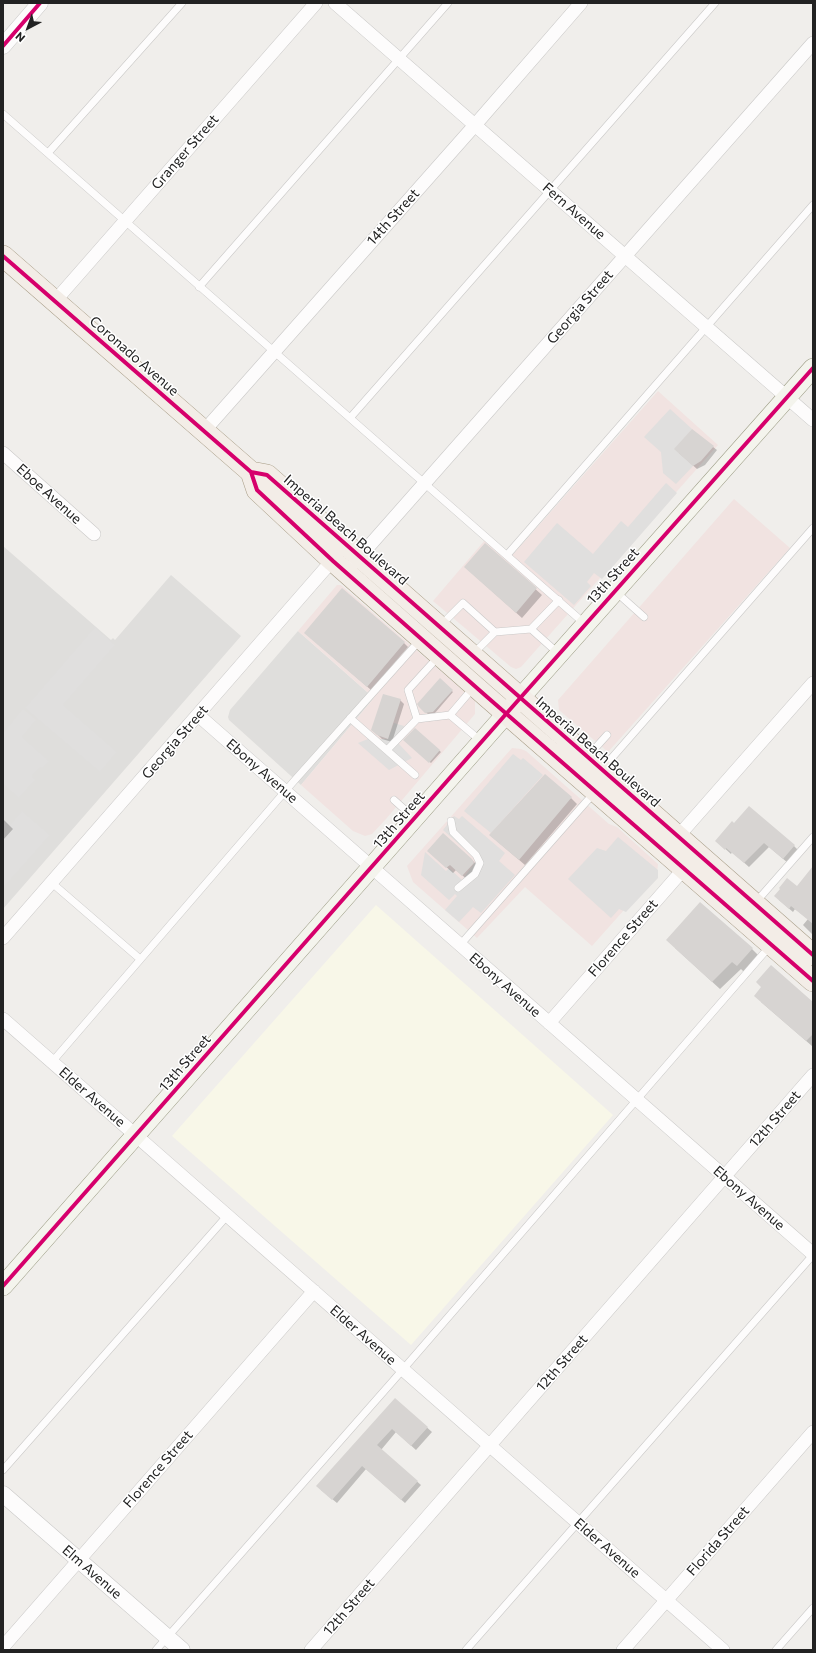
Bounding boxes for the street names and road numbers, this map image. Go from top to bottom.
street label: Granger Street [148,111,222,193]
street label: Fern Avenue [539,179,609,243]
street label: 14th Street [363,185,423,249]
street label: Georgia Street [543,267,617,347]
street label: Coronado Avenue [86,313,182,399]
street label: Eboe Avenue [13,460,85,528]
street label: Imperial Beach Boulevard [280,471,412,589]
street label: 13th Street [583,544,643,608]
street label: Imperial Beach Boulevard [532,693,664,811]
street label: Georgia Street [138,702,212,782]
street label: Ebony Avenue [223,735,301,807]
street label: 13th Street [370,788,428,852]
street label: Florence Street [585,896,661,980]
street label: Ebony Avenue [466,949,544,1021]
street label: 13th Street [156,1031,214,1095]
street label: Elder Avenue [55,1064,129,1130]
street label: 12th Street [746,1087,804,1151]
street label: Ebony Avenue [710,1162,788,1234]
street label: Elder Avenue [326,1302,400,1368]
street label: 12th Street [533,1331,591,1395]
street label: Florence Street [120,1427,196,1511]
street label: Florida Street [683,1503,753,1579]
street label: Elder Avenue [570,1515,644,1581]
street label: Elm Avenue [59,1542,125,1602]
street label: 12th Street [320,1575,378,1639]

